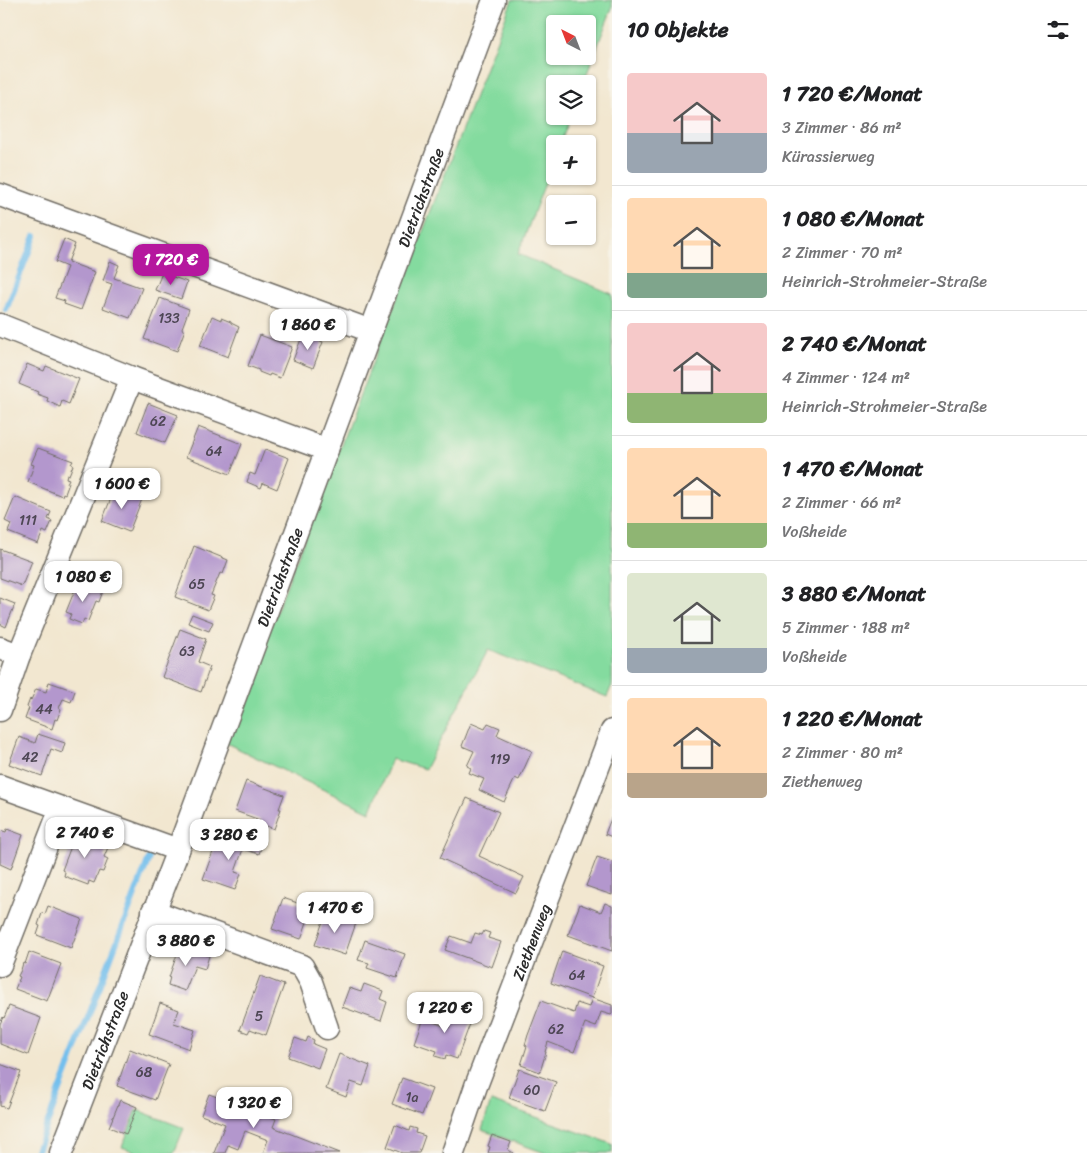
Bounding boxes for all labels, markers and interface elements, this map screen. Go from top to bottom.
text: 10 Objekte [627,11,729,49]
north arrow [546,15,596,65]
map controls [546,15,596,245]
icon: filters [1044,16,1072,44]
button: layers [546,75,596,125]
text: 1 720 €/Monat [782,75,923,113]
icon: home [667,93,727,153]
text: 3 Zimmer · 86 m² [782,113,902,142]
button: + [546,135,596,185]
text: Kürassierweg [782,142,875,171]
street label: Dietrichstraße [389,144,453,252]
button: − [546,195,596,245]
text: 1 080 €/Monat [782,200,924,238]
icon: home [667,218,727,278]
text: 2 Zimmer · 70 m² [782,238,902,267]
pin: 1 720 € [125,244,217,286]
text: 1 720 € [144,245,198,274]
text: Heinrich-Strohmeier-Straße [782,267,987,296]
house number: 133 [158,306,180,331]
pin: 1 860 € [262,308,354,351]
text: 1 860 € [281,310,335,339]
text: 2 740 €/Monat [782,325,927,363]
icon: home [667,343,727,403]
text: 4 Zimmer · 124 m² [782,363,910,392]
text: Heinrich-Strohmeier-Straße [782,392,987,421]
house number: 62 [150,409,166,434]
house number: 64 [206,439,223,464]
text: 1 470 €/Monat [782,450,924,488]
pin: 1 600 € [76,468,168,510]
icon: home [667,468,727,528]
text: 1 600 € [94,469,150,498]
text: 2 Zimmer · 66 m² [782,488,901,517]
house number: 111 [19,508,37,533]
text: Voßheide [782,517,847,546]
street label: Dietrichstraße [248,523,312,631]
pin: 1 080 € [37,560,129,603]
text: 1 080 € [55,562,111,591]
house number: 65 [189,572,206,597]
text: 3 880 €/Monat [782,575,926,613]
icon: home [667,593,727,653]
text: 5 Zimmer · 188 m² [782,613,910,642]
house number: 63 [179,639,195,664]
text: Voßheide [782,642,847,671]
house number: 44 [35,697,53,722]
text: 1 220 €/Monat [782,700,923,738]
icon: home [667,718,727,778]
text: 2 Zimmer · 80 m² [782,738,903,767]
house number: 42 [22,745,38,770]
house number: 119 [490,747,511,772]
text: Ziethenweg [782,767,862,796]
pin: 2 740 € [39,816,131,859]
text: 2 740 € [56,818,114,847]
pin: 3 280 € [183,818,275,861]
text: 3 280 € [201,820,257,849]
pin: 1 470 € [289,892,381,934]
text: 1 470 € [307,893,363,922]
street label: Ziethenweg [504,899,560,985]
pin: 3 880 € [140,924,232,967]
text: 3 880 € [157,926,215,955]
house number: 64 [569,963,586,988]
street label: Dietrichstraße [73,986,137,1094]
pin: 1 220 € [399,992,491,1034]
text: 1 220 € [418,993,472,1022]
house number: 5 [255,1004,264,1029]
house number: 62 [548,1017,564,1042]
house number: 68 [136,1060,153,1085]
house number: 60 [524,1078,541,1103]
house number: 1a [405,1085,419,1110]
pin: 1 320 € [208,1086,300,1129]
text: 1 320 € [227,1088,281,1117]

